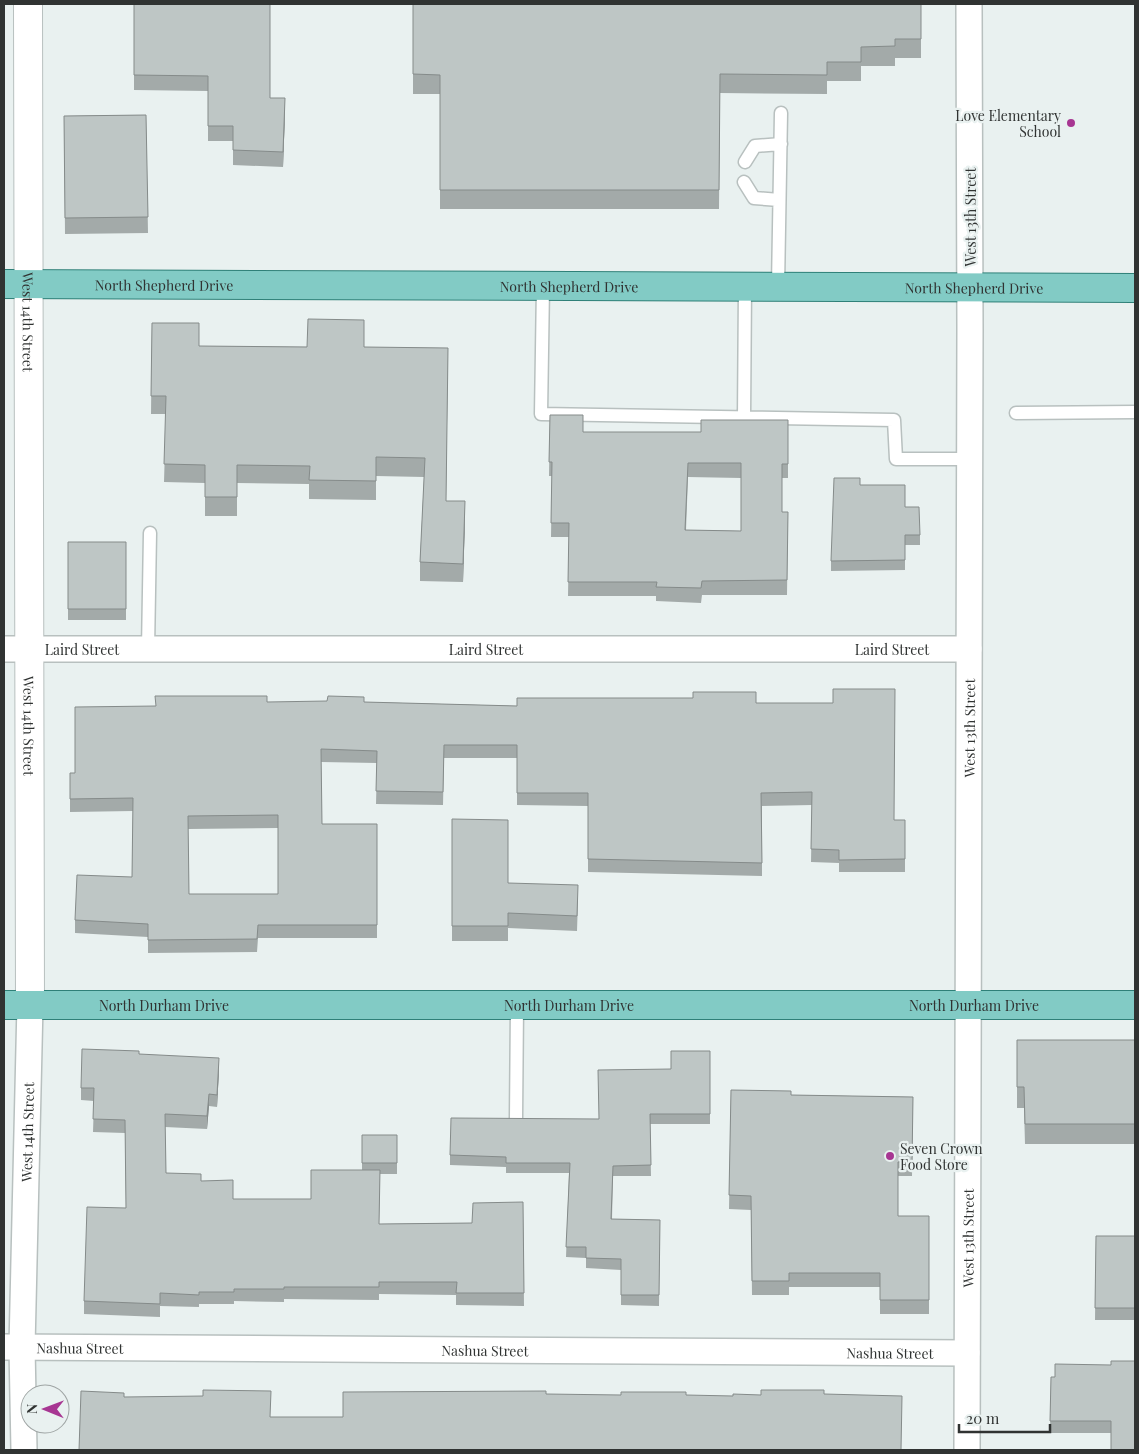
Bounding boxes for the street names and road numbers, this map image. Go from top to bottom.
street label: West 13th Street [961,167,980,267]
street label: West 14th Street [19,271,38,373]
street label: North Shepherd Drive [95,275,233,294]
street label: North Shepherd Drive [500,276,638,296]
street label: North Shepherd Drive [905,278,1043,297]
street label: Laird Street [45,640,120,659]
street label: Laird Street [449,640,524,659]
street label: Laird Street [855,640,930,659]
street label: West 14th Street [20,675,39,777]
street label: West 13th Street [959,677,979,778]
street label: North Durham Drive [99,996,229,1015]
street label: North Durham Drive [504,996,634,1015]
street label: North Durham Drive [909,996,1039,1015]
street label: West 14th Street [16,1081,38,1183]
street label: West 13th Street [958,1187,977,1288]
street label: Nashua Street [36,1338,125,1357]
street label: Nashua Street [441,1340,530,1360]
street label: Nashua Street [846,1343,935,1362]

